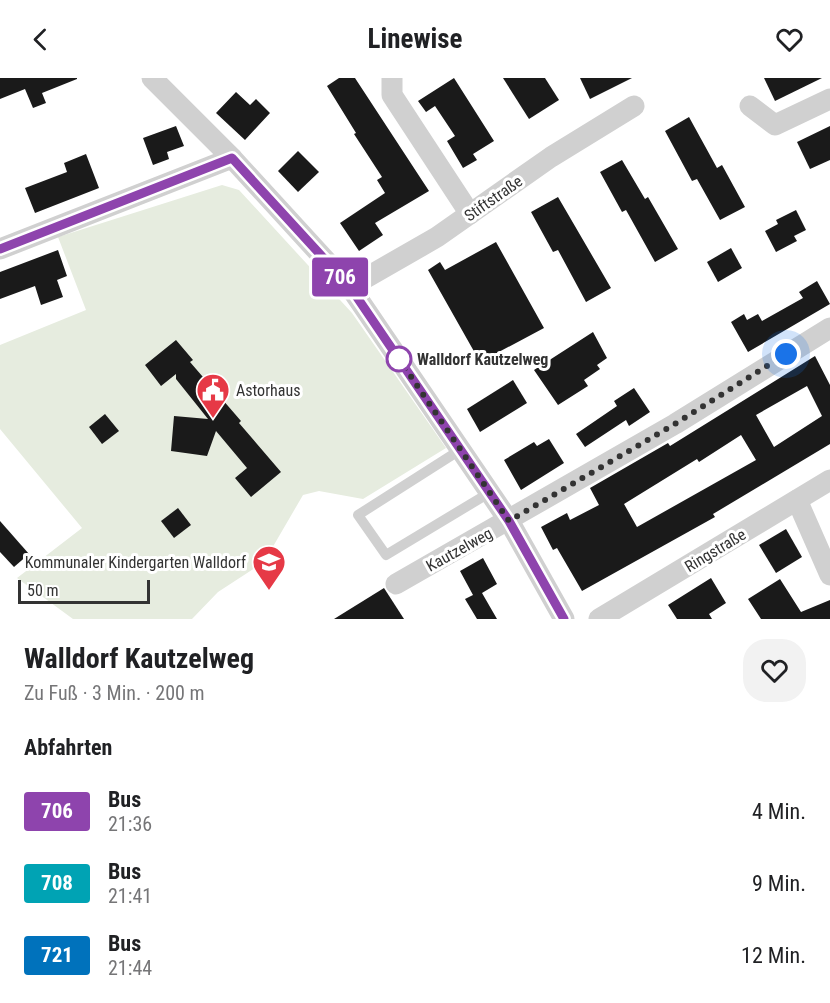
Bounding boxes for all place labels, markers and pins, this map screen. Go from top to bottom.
marker: Walldorf Kautzelweg [386,346,412,372]
place label: Walldorf Kautzelweg [417,350,548,369]
public building icon: Astorhaus [195,372,231,419]
place label: Astorhaus [236,381,300,400]
school or university icon: Kommunaler Kindergarten Walldorf [251,544,287,591]
place label: Kommunaler Kindergarten Walldorf [25,553,246,572]

